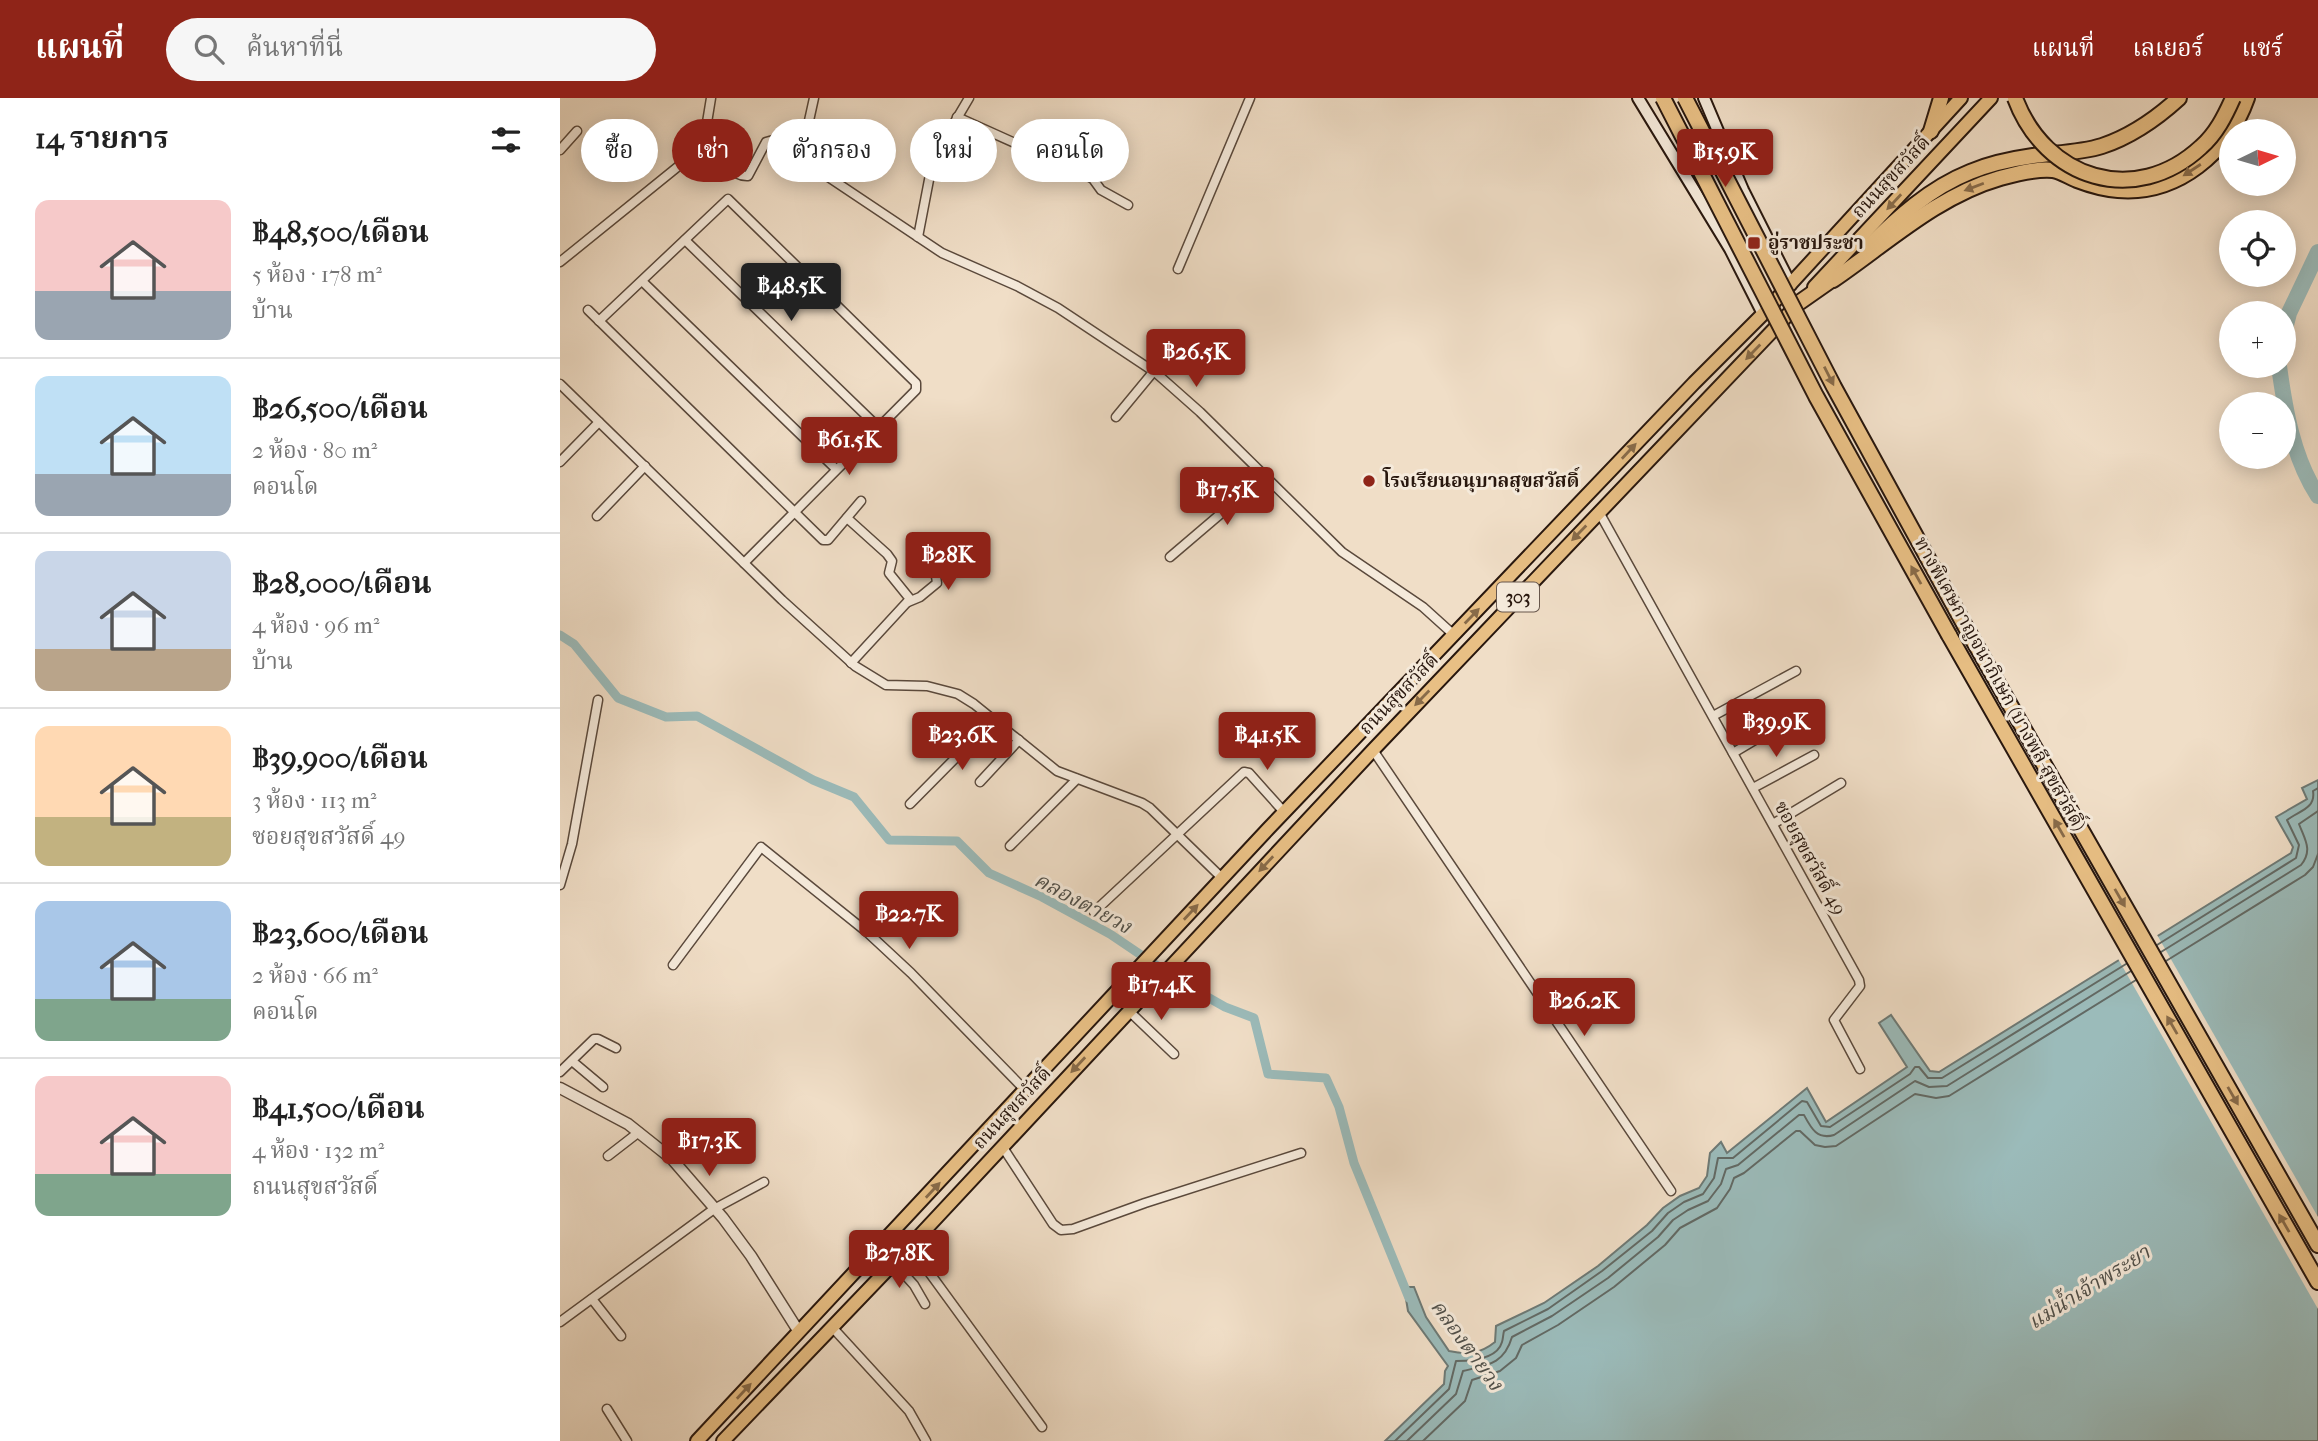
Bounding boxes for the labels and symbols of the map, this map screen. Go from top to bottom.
north arrow [2219,119,2296,196]
street label: ถนนสุขสวัสดิ์ [1845,128,1936,223]
pin: ฿15.9K [1668,130,1782,189]
one-way arrow [2182,164,2202,177]
one-way arrow [1964,181,1985,192]
one-way arrow [1887,193,1903,210]
place label: อู่ราชประชา [1768,231,1864,255]
marker: อู่ราชประชา [1746,235,1762,251]
pin: ฿48.5K [734,264,848,323]
pin: ฿26.5K [1139,330,1253,389]
one-way arrow [1746,343,1762,360]
one-way arrow [1822,367,1834,387]
pin: ฿61.5K [792,418,906,477]
one-way arrow [1621,442,1637,460]
place label: โรงเรียนอนุบาลสุขสวัสดิ์ [1382,466,1580,493]
pin: ฿17.5K [1170,468,1284,527]
marker: โรงเรียนอนุบาลสุขสวัสดิ์ [1361,473,1377,489]
one-way arrow [1570,525,1587,542]
street label: ทางพิเศษกาญจนาภิเษก (บางพลี-สุขสวัสดิ์) [1909,531,2093,835]
pin: ฿28K [907,532,989,592]
one-way arrow [1910,566,1922,585]
road number: 303 [1497,583,1539,612]
one-way arrow [1464,608,1480,625]
street label: ถนนสุขสวัสดิ์ [1352,645,1445,740]
one-way arrow [1414,689,1430,706]
pin: ฿39.9K [1719,700,1833,759]
pin: ฿23.6K [905,712,1019,772]
pin: ฿41.5K [1210,712,1324,772]
street label: ซอยสุขสวัสดิ์ 49 [1769,795,1854,919]
one-way arrow [2053,818,2065,837]
one-way arrow [1258,855,1274,873]
water label: คลองตายวง [1030,867,1137,939]
one-way arrow [2114,889,2126,908]
pin: ฿22.7K [852,892,966,951]
one-way arrow [1183,904,1199,921]
pin: ฿17.4K [1104,962,1218,1022]
pin: ฿26.2K [1527,978,1641,1038]
one-way arrow [2166,1016,2178,1035]
one-way arrow [1071,1056,1087,1073]
street label: ถนนสุขสวัสดิ์ [966,1059,1057,1154]
one-way arrow [2227,1086,2239,1106]
pin: ฿17.3K [652,1118,766,1178]
one-way arrow [924,1181,941,1198]
one-way arrow [2278,1213,2290,1233]
pin: ฿27.8K [842,1230,956,1290]
water label: แม่น้ำเจ้าพระยา [2022,1236,2155,1334]
water label: คลองตายวง [1426,1295,1509,1396]
one-way arrow [735,1383,751,1400]

